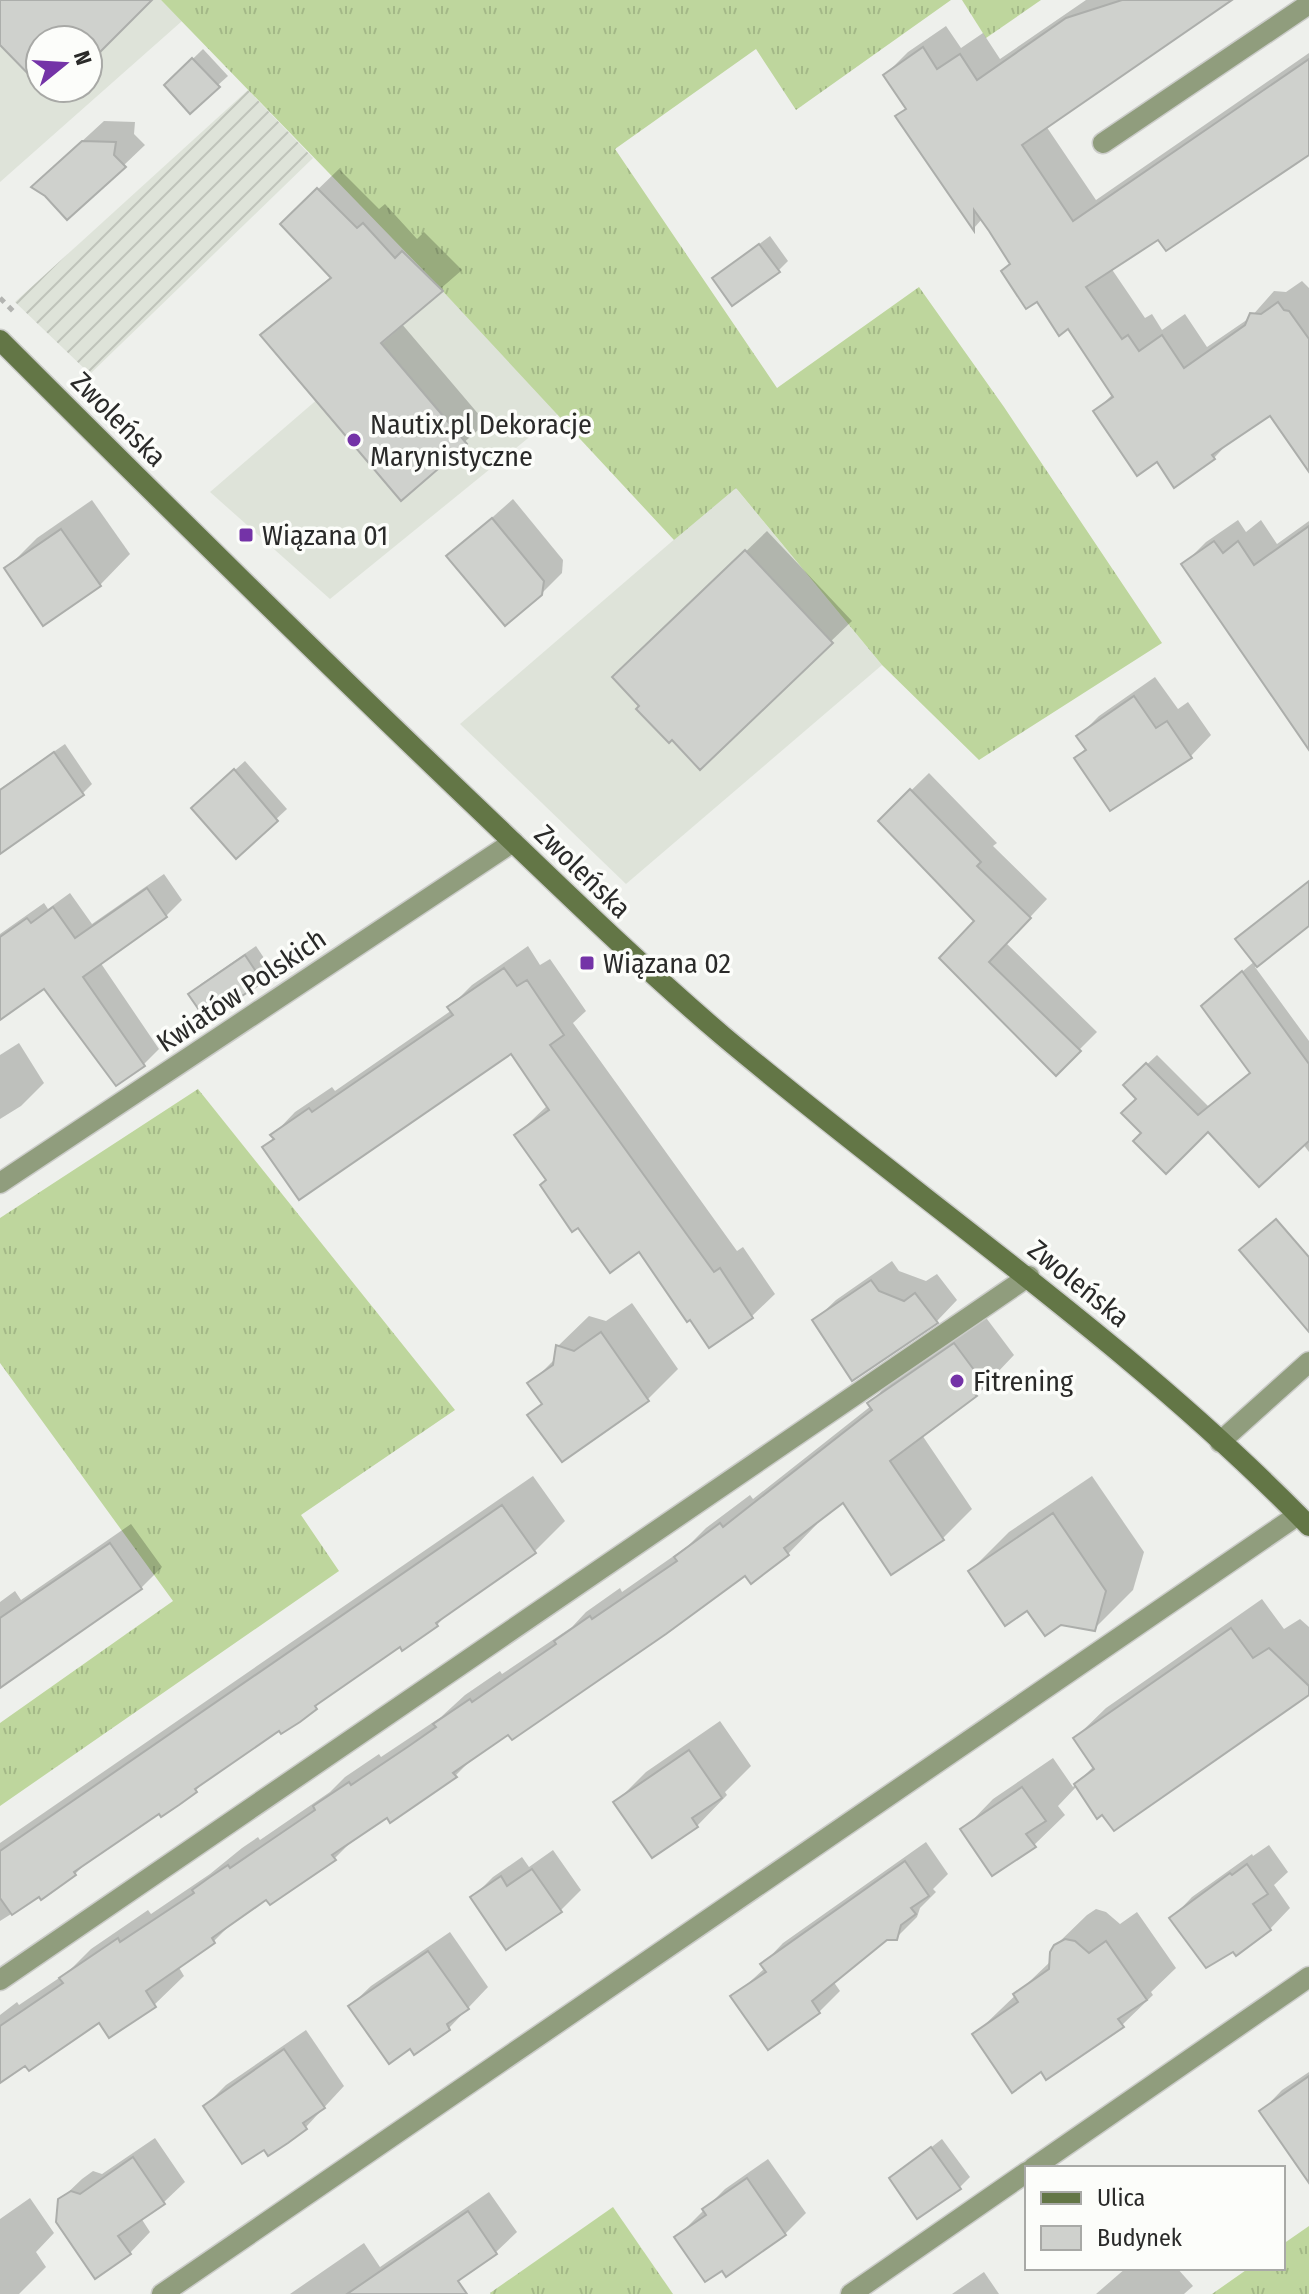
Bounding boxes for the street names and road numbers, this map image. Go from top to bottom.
street label: Zwoleńska [64,365,173,474]
street label: Zwoleńska [528,818,637,925]
street label: Kwiatów Polskich [150,922,332,1059]
street label: Zwoleńska [1022,1233,1136,1334]

